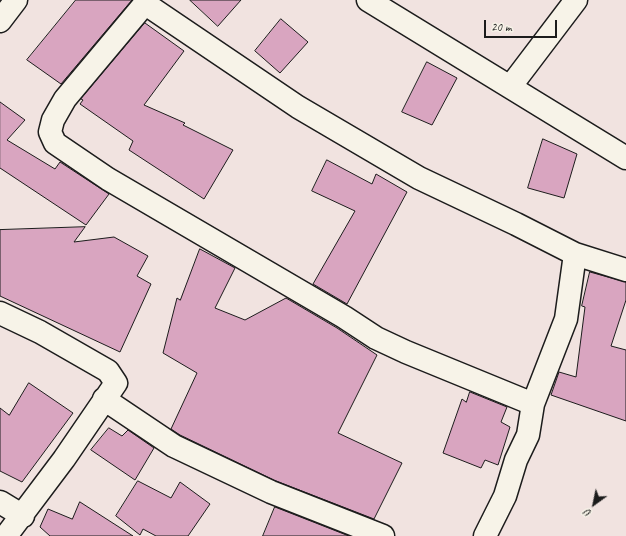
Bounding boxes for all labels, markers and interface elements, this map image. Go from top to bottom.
scale bar [486,12,559,38]
text: 20 m [491,19,511,35]
north arrow [574,484,614,524]
text: U [581,507,594,521]

